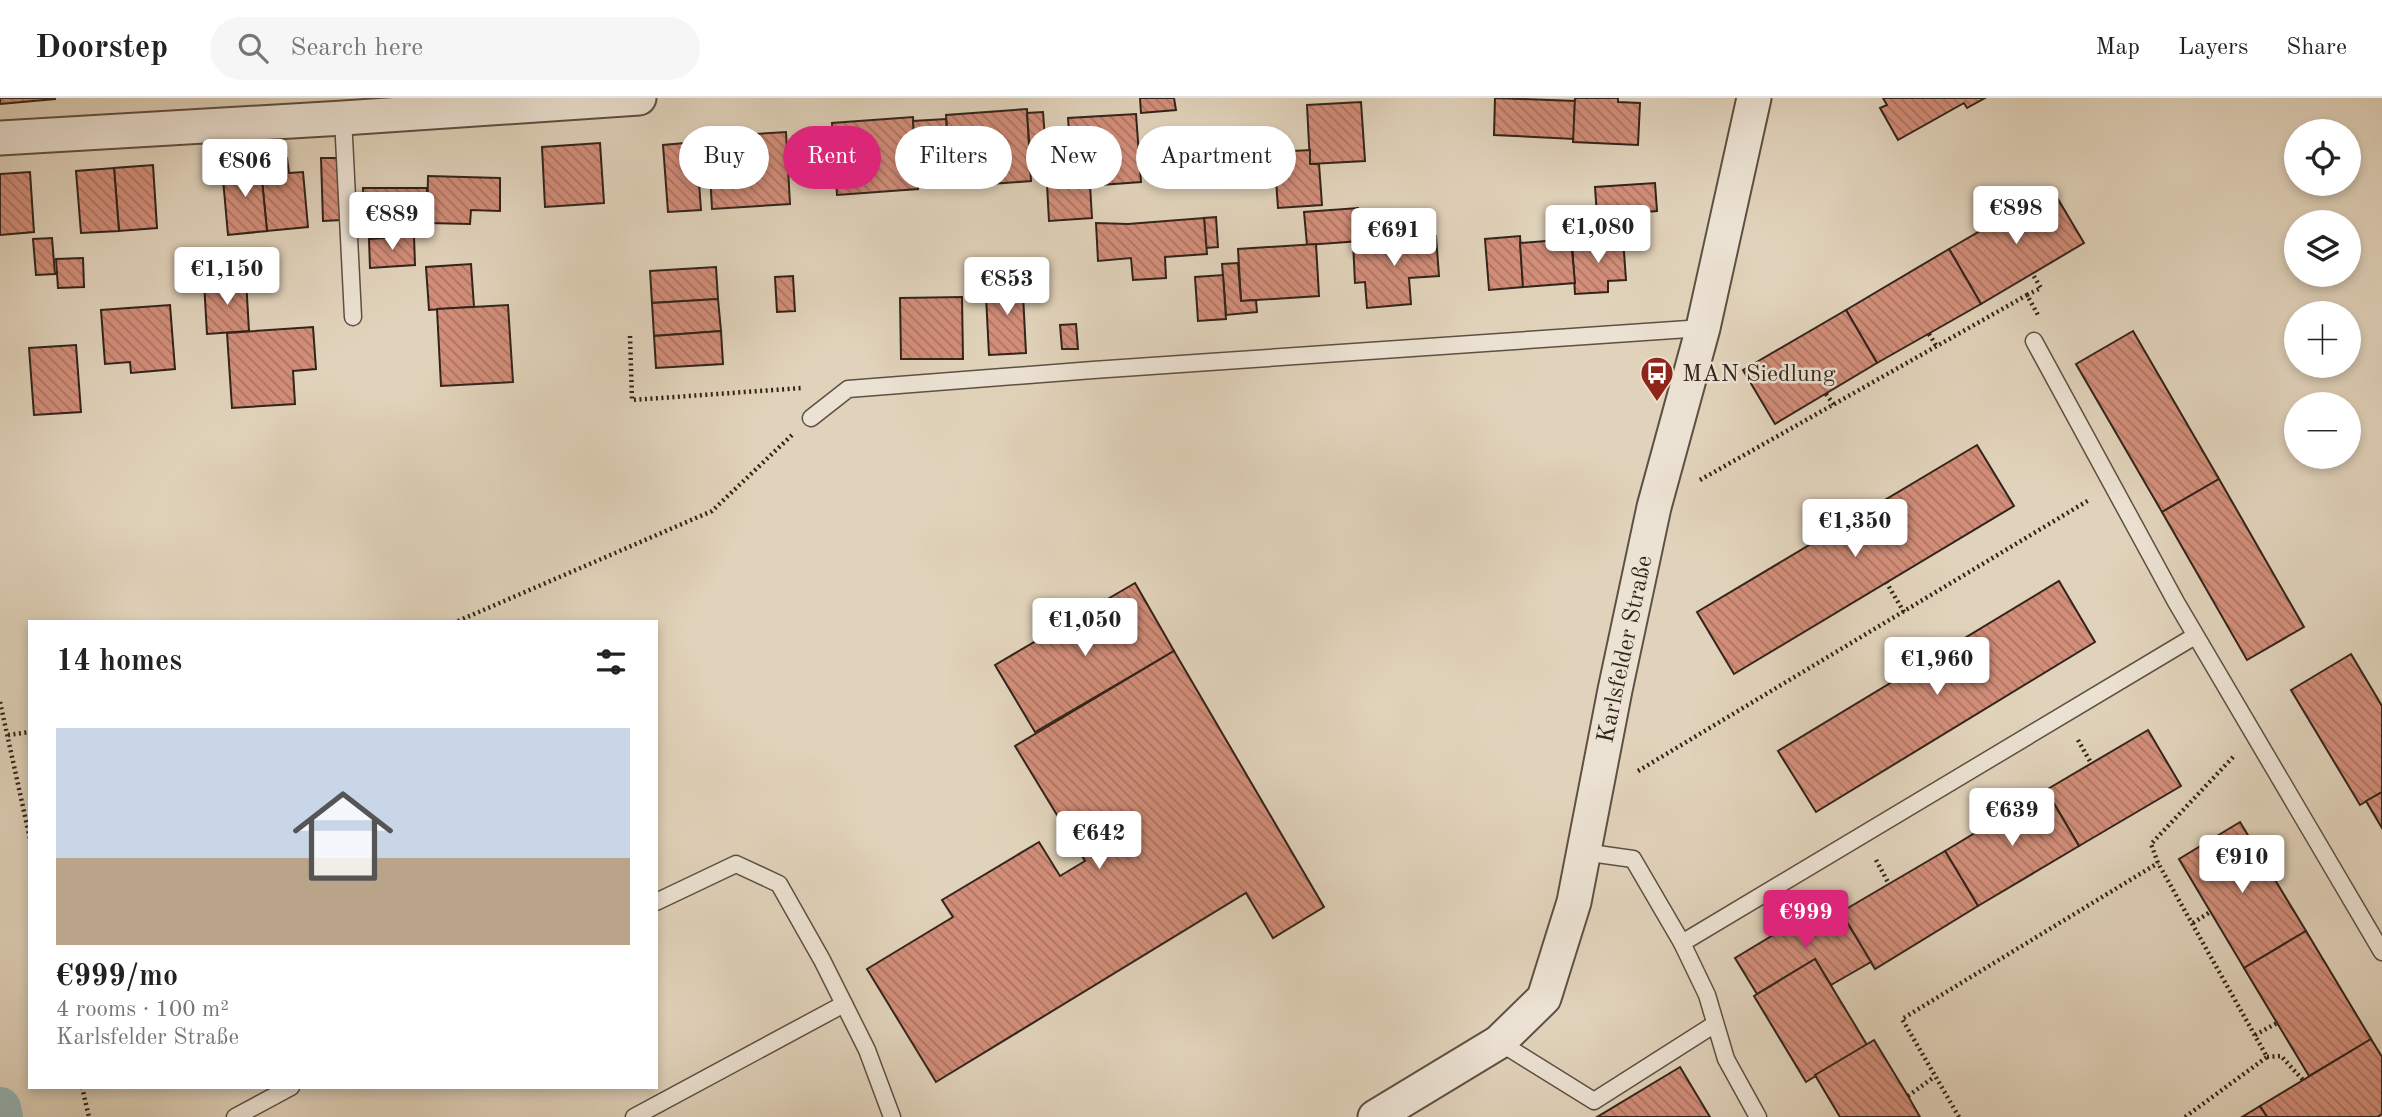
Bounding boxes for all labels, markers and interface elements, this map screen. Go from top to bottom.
search box [210,17,700,80]
icon: search [234,29,272,67]
text: Doorstep [35,32,168,65]
text: Search here [290,35,423,61]
text: Map [2096,36,2140,60]
text: Layers [2178,36,2248,60]
text: Share [2286,36,2347,60]
map controls [2284,119,2361,469]
button: locate [2284,119,2361,196]
chip: Buy [679,126,769,189]
chip: Rent [783,126,881,189]
chip: Filters [895,126,1012,189]
chip: New [1026,126,1122,189]
chip: Apartment [1136,126,1296,189]
pin: €806 [204,140,286,199]
text: €806 [218,150,272,173]
pin: €898 [1975,186,2057,246]
pin: €889 [351,192,433,252]
text: €898 [1989,197,2043,220]
text: €889 [365,203,419,226]
pin: €1,080 [1541,206,1655,265]
pin: €691 [1353,208,1435,268]
button: layers [2284,210,2361,287]
text: €1,080 [1561,216,1635,239]
text: €691 [1367,219,1421,242]
pin: €1,150 [170,248,284,307]
text: €1,150 [190,258,264,281]
pin: €853 [966,258,1048,317]
text: €853 [980,268,1034,291]
button: + [2284,301,2361,378]
bus stop icon: MAN Siedlung [1638,354,1676,403]
place label: MAN Siedlung [1682,363,1836,387]
button: − [2284,392,2361,469]
pin: €1,350 [1798,500,1912,559]
text: €1,350 [1818,510,1892,533]
street label: Karlsfelder Straße [1594,554,1658,745]
pin: €1,050 [1028,598,1142,658]
text: €1,050 [1048,609,1122,632]
pin: €1,960 [1880,638,1994,697]
icon: filters [592,643,630,681]
text: 14 homes [56,647,182,677]
text: €1,960 [1900,648,1974,671]
icon: home [280,773,406,899]
pin: €639 [1971,788,2053,848]
text: €639 [1985,799,2039,822]
pin: €642 [1058,812,1140,871]
text: €642 [1072,822,1126,845]
pin: €910 [2201,836,2283,895]
text: €910 [2215,846,2269,869]
pin: €999 [1765,890,1847,950]
text: €999 [1779,901,1833,924]
text: €999/mo [56,962,178,992]
text: 4 rooms · 100 m² [56,998,229,1021]
text: Karlsfelder Straße [56,1026,239,1049]

